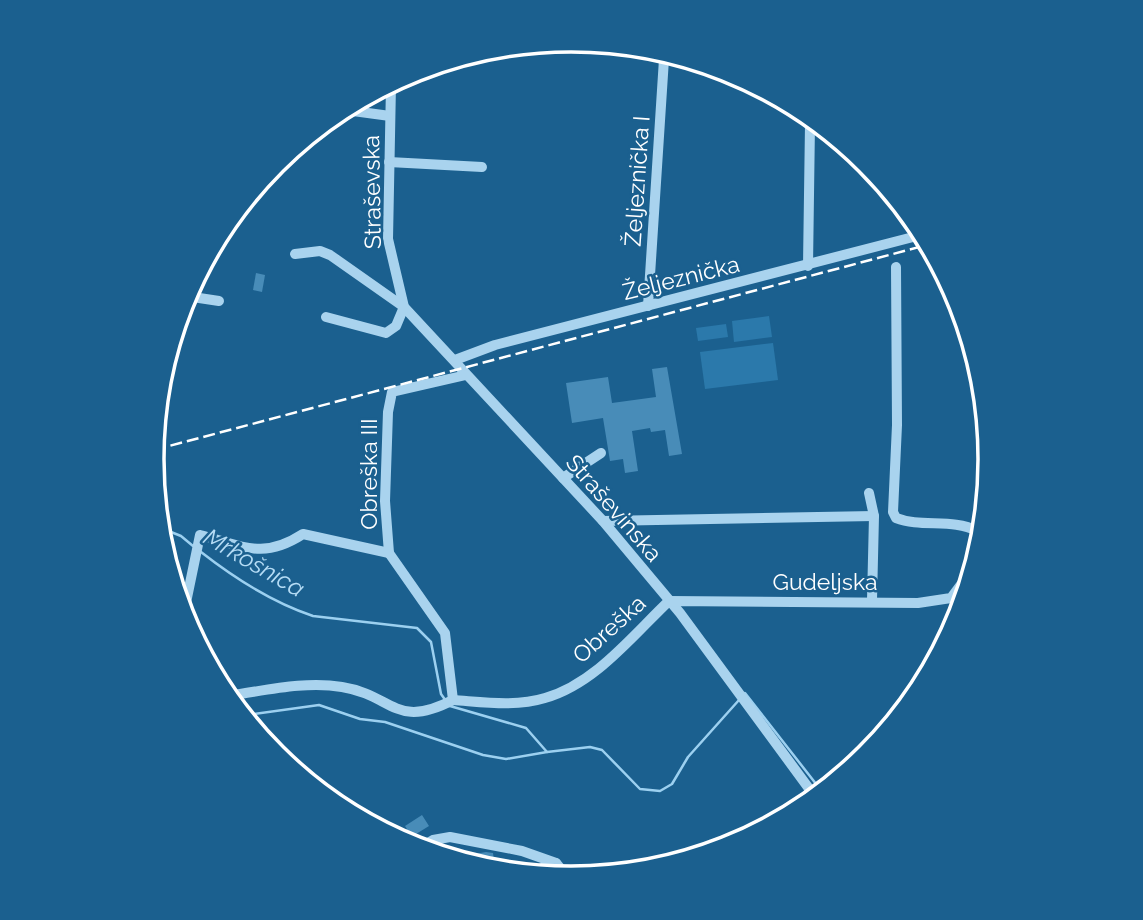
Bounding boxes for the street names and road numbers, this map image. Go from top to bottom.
street label: Željeznička I [618,115,655,247]
street label: Straševska [357,135,386,249]
street label: Željeznička [620,250,742,305]
street label: Obreška III [355,418,382,530]
street label: Straševinska [561,449,668,567]
street label: Gudeljska [772,568,878,595]
street label: Obreška [567,589,651,668]

